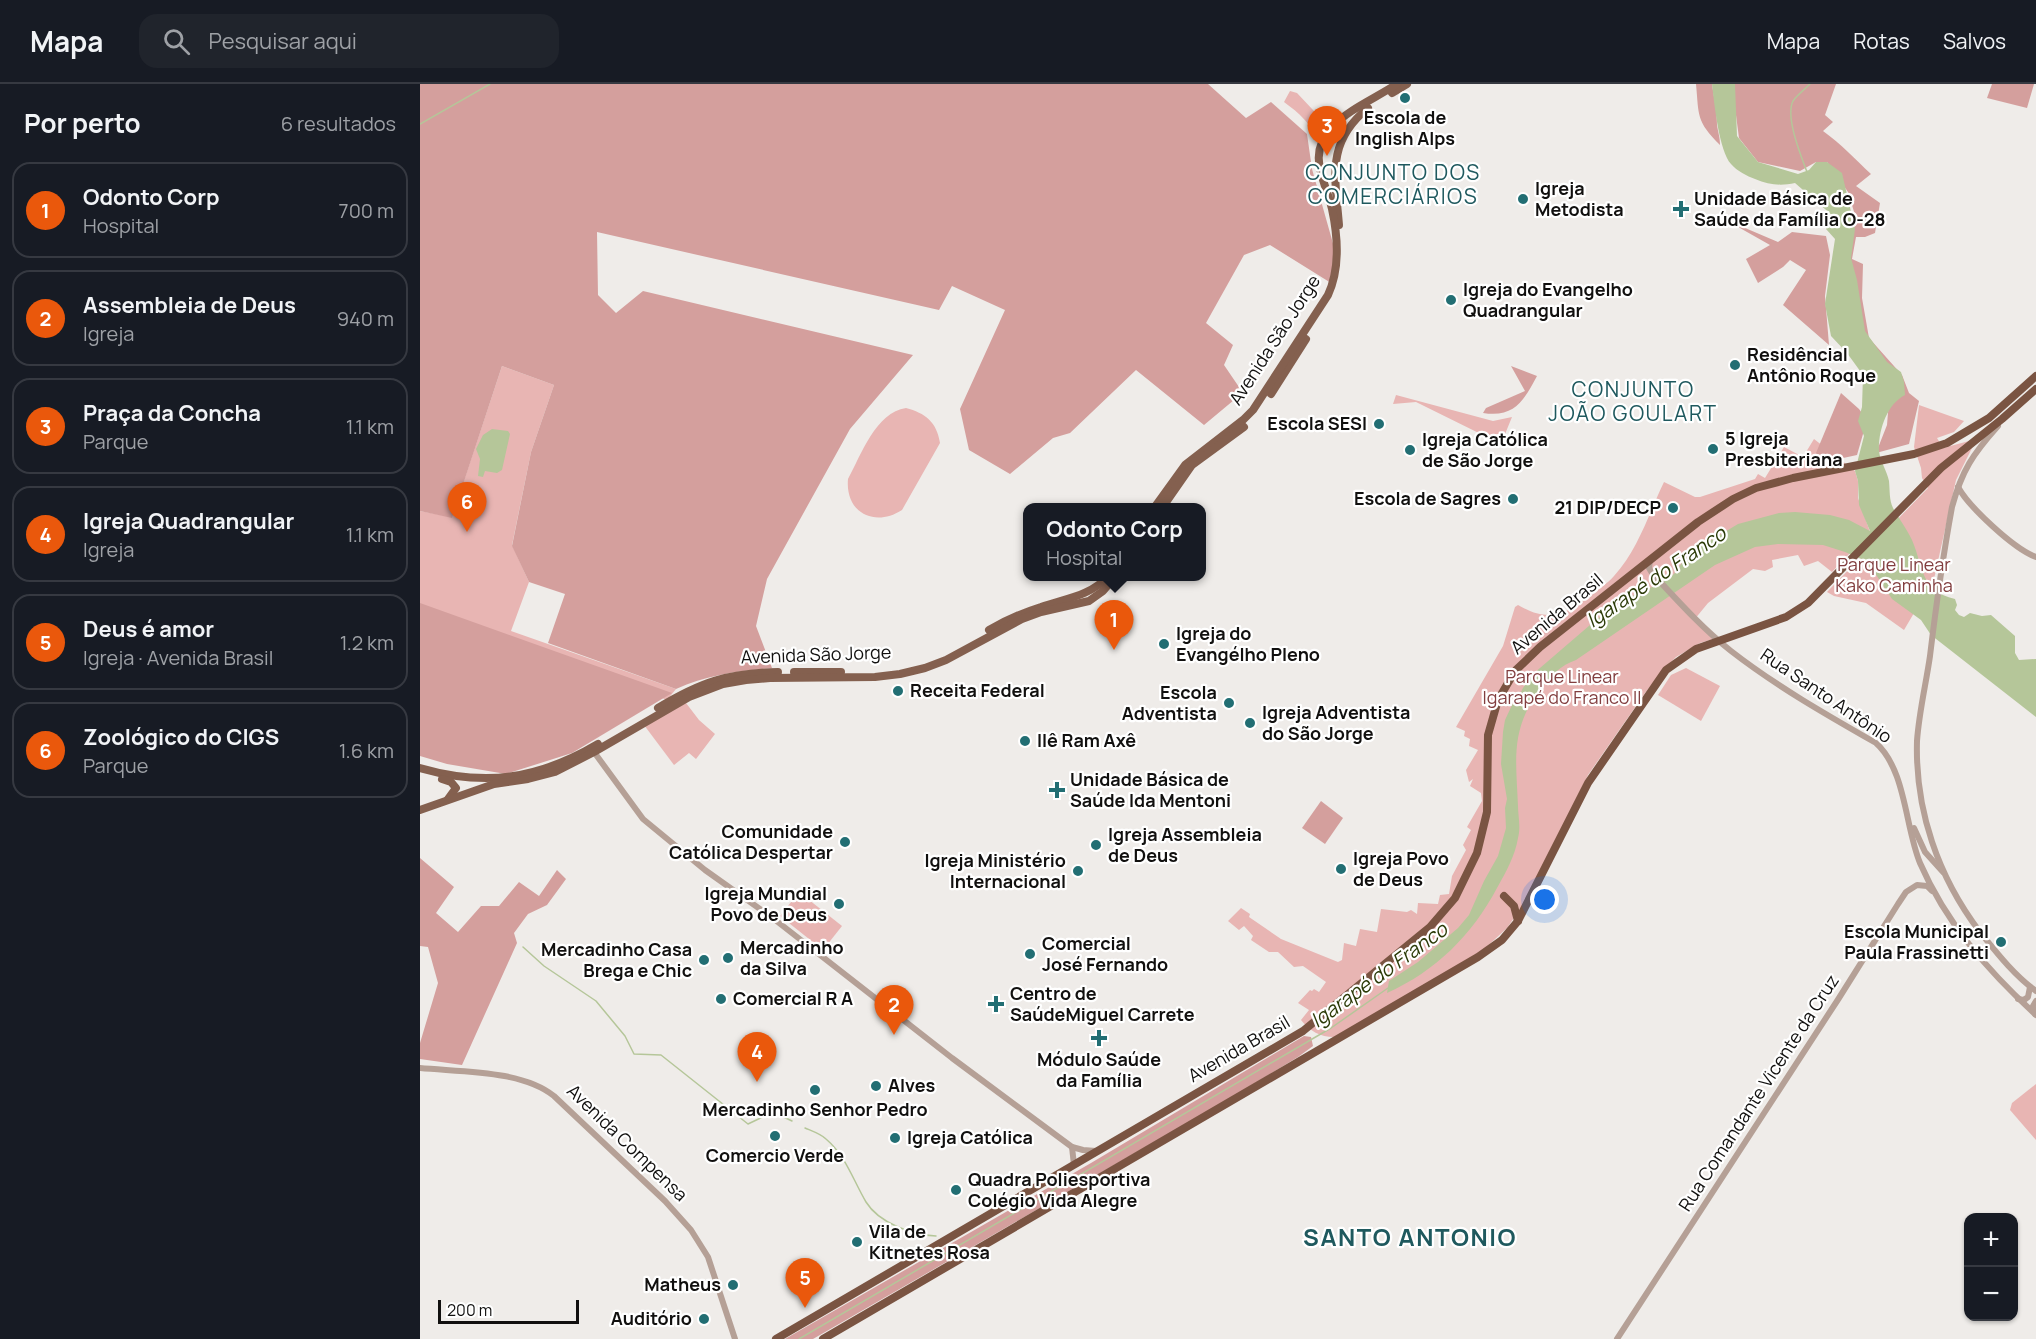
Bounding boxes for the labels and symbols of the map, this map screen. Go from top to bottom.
marker: Escola de Inglish Alps [1398,91,1412,105]
place label: Escola de Inglish Alps [1355,105,1455,150]
pin: 3 [1308,106,1346,156]
district label: CONJUNTO DOS COMERCIÁRIOS [1305,158,1481,210]
place label: Igreja Metodista [1535,176,1624,221]
place label: Unidade Básica de Saúde da Família O-28 [1694,186,1886,231]
marker: Igreja Metodista [1516,192,1530,206]
marker: Unidade Básica de Saúde da Família O-28 [1672,200,1690,218]
street label: Avenida São Jorge [1223,270,1325,409]
place label: Igreja do Evangelho Quadrangular [1463,277,1633,322]
marker: Igreja do Evangelho Quadrangular [1444,293,1458,307]
place label: Residêncial Antônio Roque [1747,342,1876,387]
marker: Residêncial Antônio Roque [1728,358,1742,372]
district label: CONJUNTO JOÃO GOULART [1548,375,1718,427]
place label: Escola SESI [1267,411,1367,435]
marker: Escola SESI [1372,417,1386,431]
place label: 5 Igreja Presbiteriana [1725,426,1843,471]
place label: Igreja Católica de São Jorge [1422,427,1548,472]
marker: 5 Igreja Presbiteriana [1706,442,1720,456]
marker: Igreja Católica de São Jorge [1403,443,1417,457]
pin: 6 [448,482,486,532]
place label: Escola de Sagres [1354,486,1501,510]
marker: Escola de Sagres [1506,492,1520,506]
place label: 21 DIP/DECP [1554,495,1661,519]
marker: 21 DIP/DECP [1666,501,1680,515]
water label: Igarapé do Franco [1581,519,1732,633]
park label: Parque Linear Kako Caminha [1835,552,1953,597]
street label: Avenida Brasil [1505,567,1608,659]
pin: 1 [1094,600,1134,650]
place label: Igreja do Evangélho Pleno [1176,621,1320,666]
marker: Igreja do Evangélho Pleno [1157,637,1171,651]
street label: Avenida São Jorge [740,639,892,669]
street label: Rua Santo Antônio [1756,642,1897,748]
park label: Parque Linear Igarapé do Franco II [1483,664,1641,709]
place label: Receita Federal [910,678,1045,702]
place label: Escola Adventista [1122,680,1217,725]
marker: Receita Federal [891,684,905,698]
marker: Escola Adventista [1222,696,1236,710]
place label: Igreja Adventista do São Jorge [1262,700,1410,745]
marker: Igreja Adventista do São Jorge [1243,716,1257,730]
place label: Ilê Ram Axê [1037,728,1136,752]
marker: Ilê Ram Axê [1018,734,1032,748]
place label: Unidade Básica de Saúde Ida Mentoni [1070,767,1231,812]
marker: Unidade Básica de Saúde Ida Mentoni [1048,781,1066,799]
place label: Comunidade Católica Despertar [669,819,833,864]
place label: Igreja Assembleia de Deus [1108,822,1262,867]
marker: Comunidade Católica Despertar [838,835,852,849]
marker: Igreja Assembleia de Deus [1089,838,1103,852]
place label: Igreja Povo de Deus [1353,846,1449,891]
place label: Igreja Ministério Internacional [924,848,1066,893]
marker: Igreja Povo de Deus [1334,862,1348,876]
marker: Igreja Ministério Internacional [1071,864,1085,878]
place label: Igreja Mundial Povo de Deus [705,881,827,926]
your location [1530,885,1559,914]
marker: Igreja Mundial Povo de Deus [832,897,846,911]
water label: Igarapé do Franco [1305,915,1454,1033]
place label: Escola Municipal Paula Frassinetti [1844,919,1989,964]
place label: Comercial José Fernando [1042,931,1168,976]
place label: Mercadinho da Silva [740,935,844,980]
marker: Escola Municipal Paula Frassinetti [1994,935,2008,949]
place label: Mercadinho Casa Brega e Chic [541,937,692,982]
marker: Comercial José Fernando [1023,947,1037,961]
marker: Mercadinho da Silva [721,951,735,965]
marker: Mercadinho Casa Brega e Chic [697,953,711,967]
street label: Rua Comandante Vicente da Cruz [1673,970,1844,1215]
place label: Centro de SaúdeMiguel Carrete [1010,981,1195,1026]
place label: Comercial R A [733,986,853,1010]
pin: 2 [874,986,914,1035]
marker: Comercial R A [714,992,728,1006]
marker: Centro de SaúdeMiguel Carrete [987,995,1005,1013]
street label: Avenida Brasil [1183,1009,1294,1087]
marker: Módulo Saúde da Família [1090,1029,1108,1047]
pin: 4 [738,1032,776,1082]
place label: Módulo Saúde da Família [1037,1047,1161,1092]
place label: Alves [888,1073,936,1097]
street label: Avenida Compensa [562,1079,693,1206]
marker: Alves [869,1079,883,1093]
marker: Mercadinho Senhor Pedro [808,1083,822,1097]
place label: Mercadinho Senhor Pedro [702,1097,928,1121]
place label: Igreja Católica [907,1125,1033,1149]
marker: Comercio Verde [768,1129,782,1143]
marker: Igreja Católica [888,1131,902,1145]
place label: Comercio Verde [706,1143,844,1167]
place label: Quadra Poliesportiva Colégio Vida Alegre [968,1167,1150,1212]
marker: Quadra Poliesportiva Colégio Vida Alegre [949,1183,963,1197]
place label: Vila de Kitnetes Rosa [869,1219,990,1264]
district label: SANTO ANTONIO [1303,1220,1517,1253]
marker: Vila de Kitnetes Rosa [850,1235,864,1249]
pin: 5 [786,1258,824,1308]
place label: Matheus [644,1272,721,1296]
marker: Matheus [726,1278,740,1292]
scale bar [438,1297,579,1324]
place label: Auditório [611,1306,692,1330]
marker: Auditório [697,1312,711,1326]

